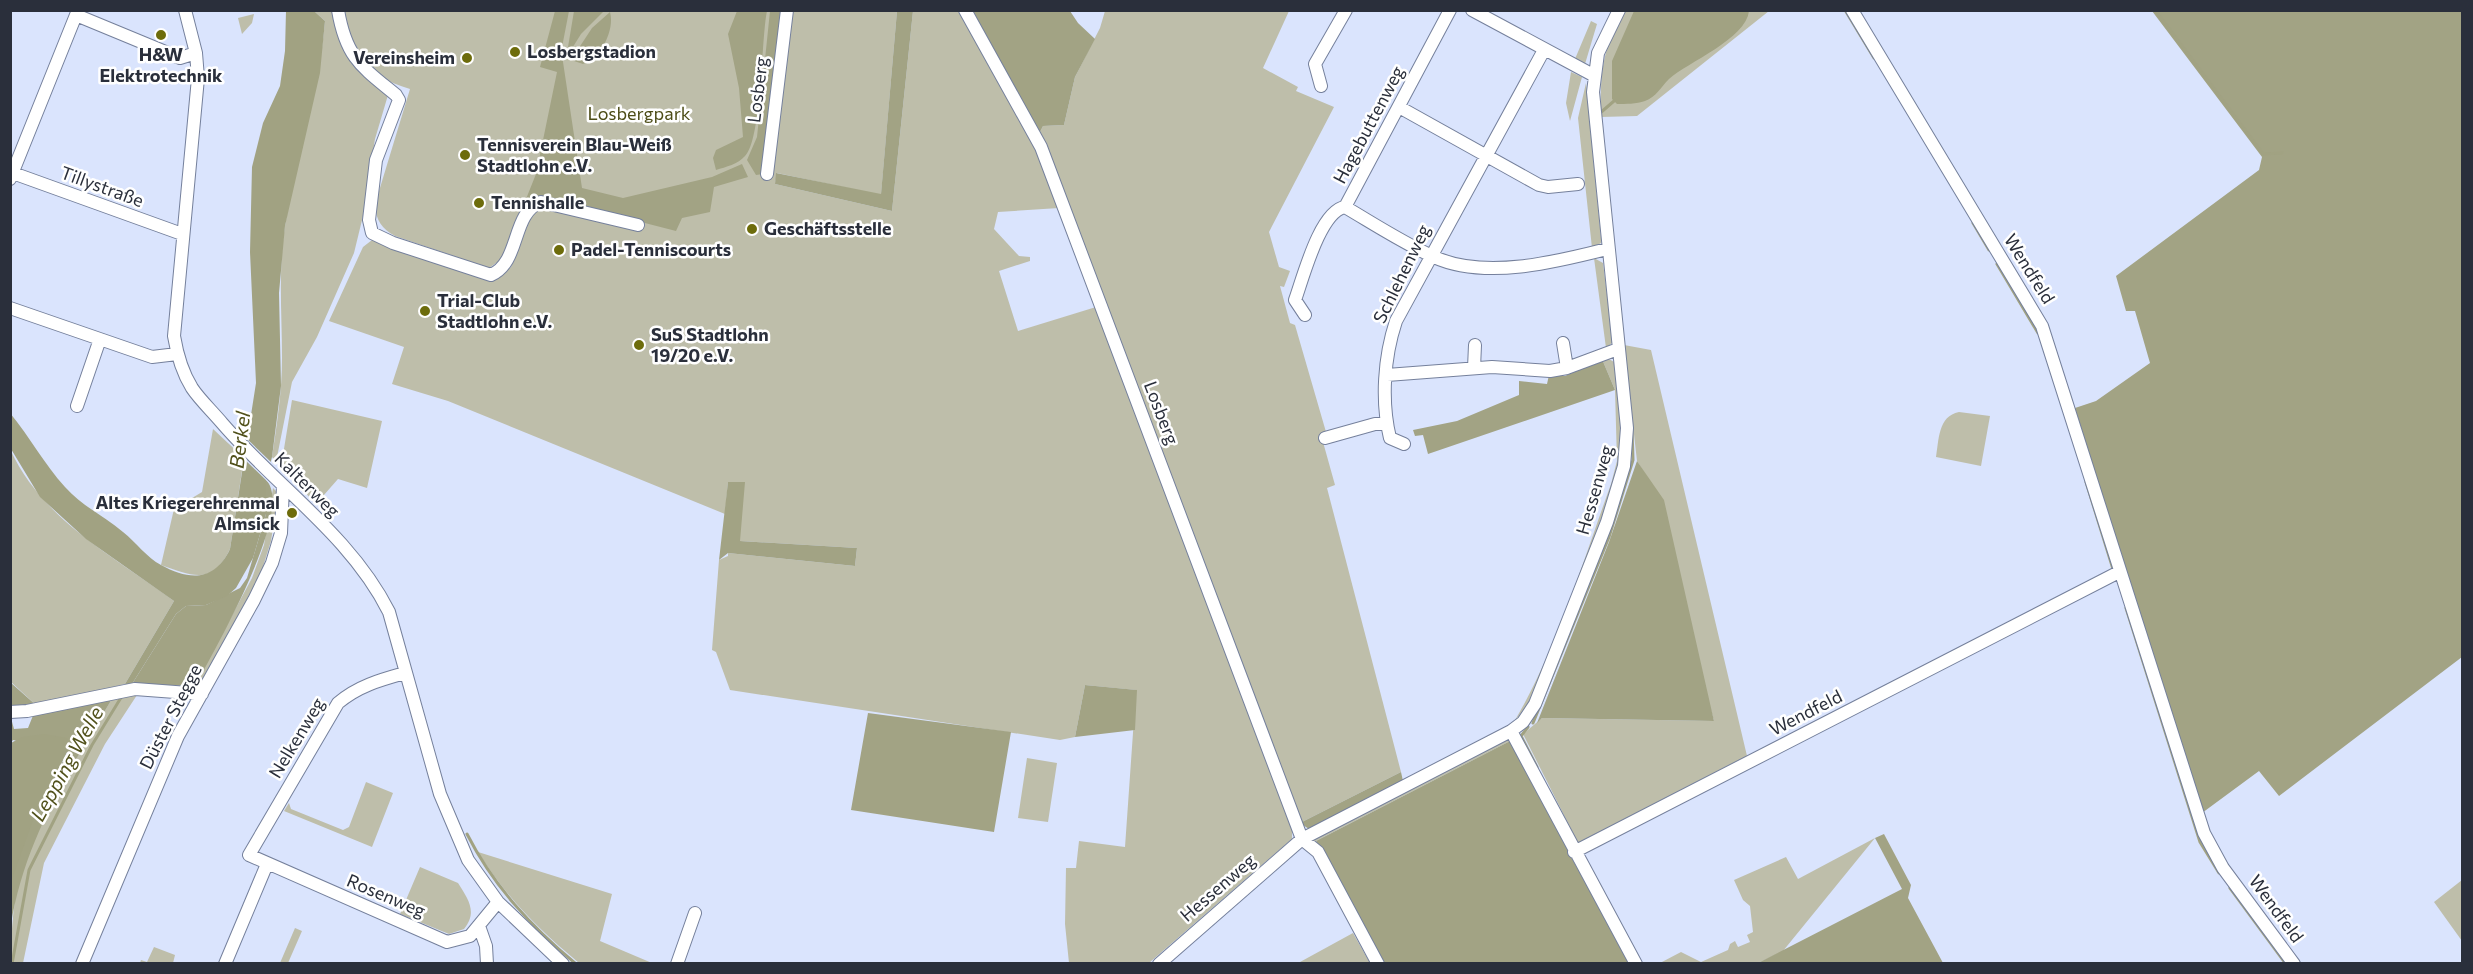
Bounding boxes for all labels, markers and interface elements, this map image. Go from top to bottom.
marker: H&W Elektrotechnik [154,28,168,42]
place label: Losbergstadion [527,40,656,62]
place label: H&W Elektrotechnik [100,43,223,86]
marker: Losbergstadion [508,45,522,59]
place label: Vereinsheim [353,46,455,68]
marker: Vereinsheim [460,51,474,65]
street label: Losberg [742,55,772,124]
street label: Hagebuttenweg [1328,62,1409,187]
park label: Losbergpark [587,102,691,124]
place label: Tennisverein Blau-Weiß Stadtlohn e.V. [477,133,672,176]
marker: Tennisverein Blau-Weiß Stadtlohn e.V. [458,148,472,162]
street label: Tillystraße [58,161,147,211]
place label: Tennishalle [491,191,584,213]
marker: Tennishalle [472,196,486,210]
place label: Geschäftsstelle [764,217,891,239]
street label: Schlehenweg [1368,220,1435,327]
marker: Geschäftsstelle [745,222,759,236]
street label: Wendfeld [2000,229,2060,308]
place label: Padel-Tenniscourts [571,238,731,260]
marker: Padel-Tenniscourts [552,243,566,257]
place label: Trial-Club Stadtlohn e.V. [437,289,553,332]
marker: Trial-Club Stadtlohn e.V. [418,304,432,318]
place label: SuS Stadtlohn 19/20 e.V. [651,323,769,366]
marker: SuS Stadtlohn 19/20 e.V. [632,338,646,352]
street label: Losberg [1140,378,1184,448]
water label: Berkel [224,409,255,470]
street label: Hessenweg [1571,442,1617,537]
street label: Kalterweg [270,447,345,522]
place label: Altes Kriegerehrenmal Almsick [95,491,281,534]
marker: Altes Kriegerehrenmal Almsick [285,506,299,520]
street label: Düster Stegge [134,660,206,773]
street label: Wendfeld [1766,685,1845,740]
street label: Nelkenweg [264,693,329,782]
water label: Lepping Welle [25,702,108,825]
street label: Hessenweg [1175,849,1260,926]
street label: Rosenweg [344,869,429,922]
street label: Wendfeld [2245,870,2309,947]

